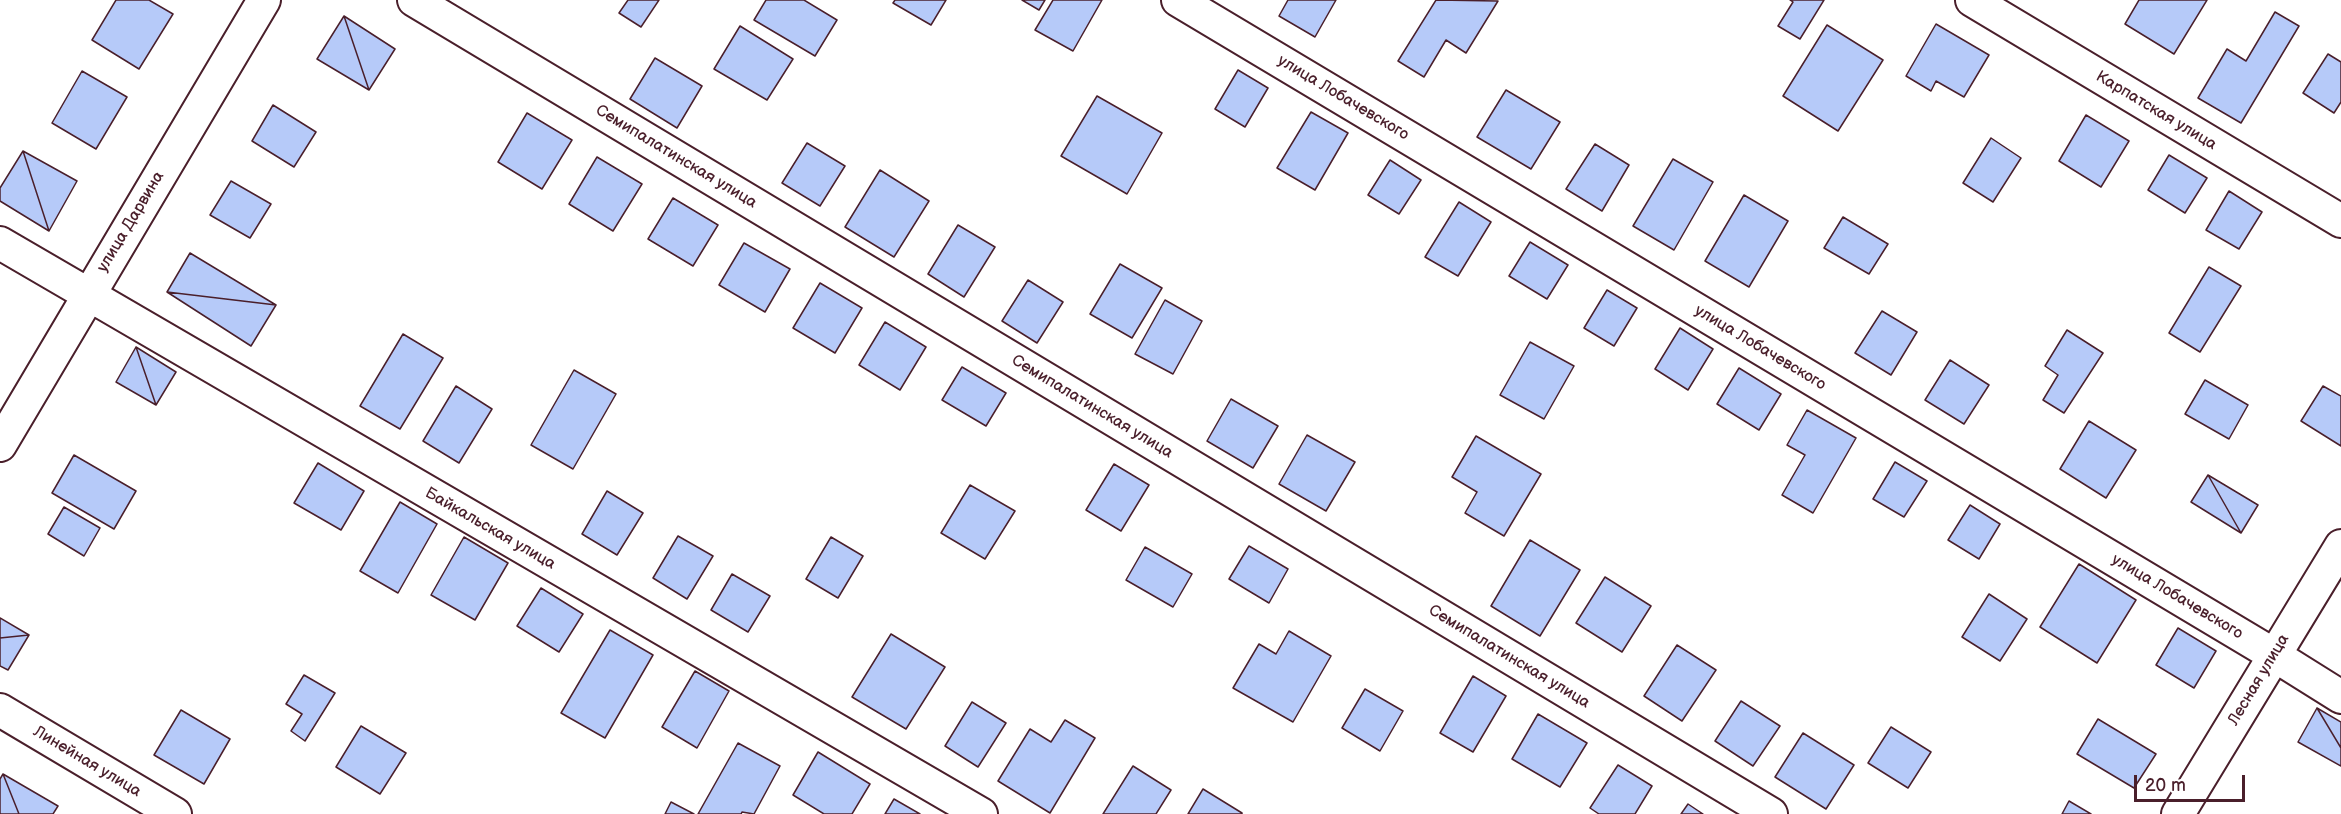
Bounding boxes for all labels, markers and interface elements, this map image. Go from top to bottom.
street label: улица Лобачевского [1274,51,1412,145]
street label: Карпатская улица [2092,67,2220,155]
street label: Семипалатинская улица [592,101,760,213]
street label: улица Дарвина [93,168,169,276]
street label: улица Лобачевского [1691,301,1829,395]
street label: Семипалатинская улица [1008,351,1176,463]
street label: Байкальская улица [421,484,559,574]
street label: улица Лобачевского [2108,550,2246,644]
street label: Семипалатинская улица [1425,601,1593,713]
street label: Лесная улица [2224,631,2294,729]
street label: Линейная улица [30,722,144,802]
scale bar [2137,763,2248,801]
text: 20 m [2145,775,2186,796]

